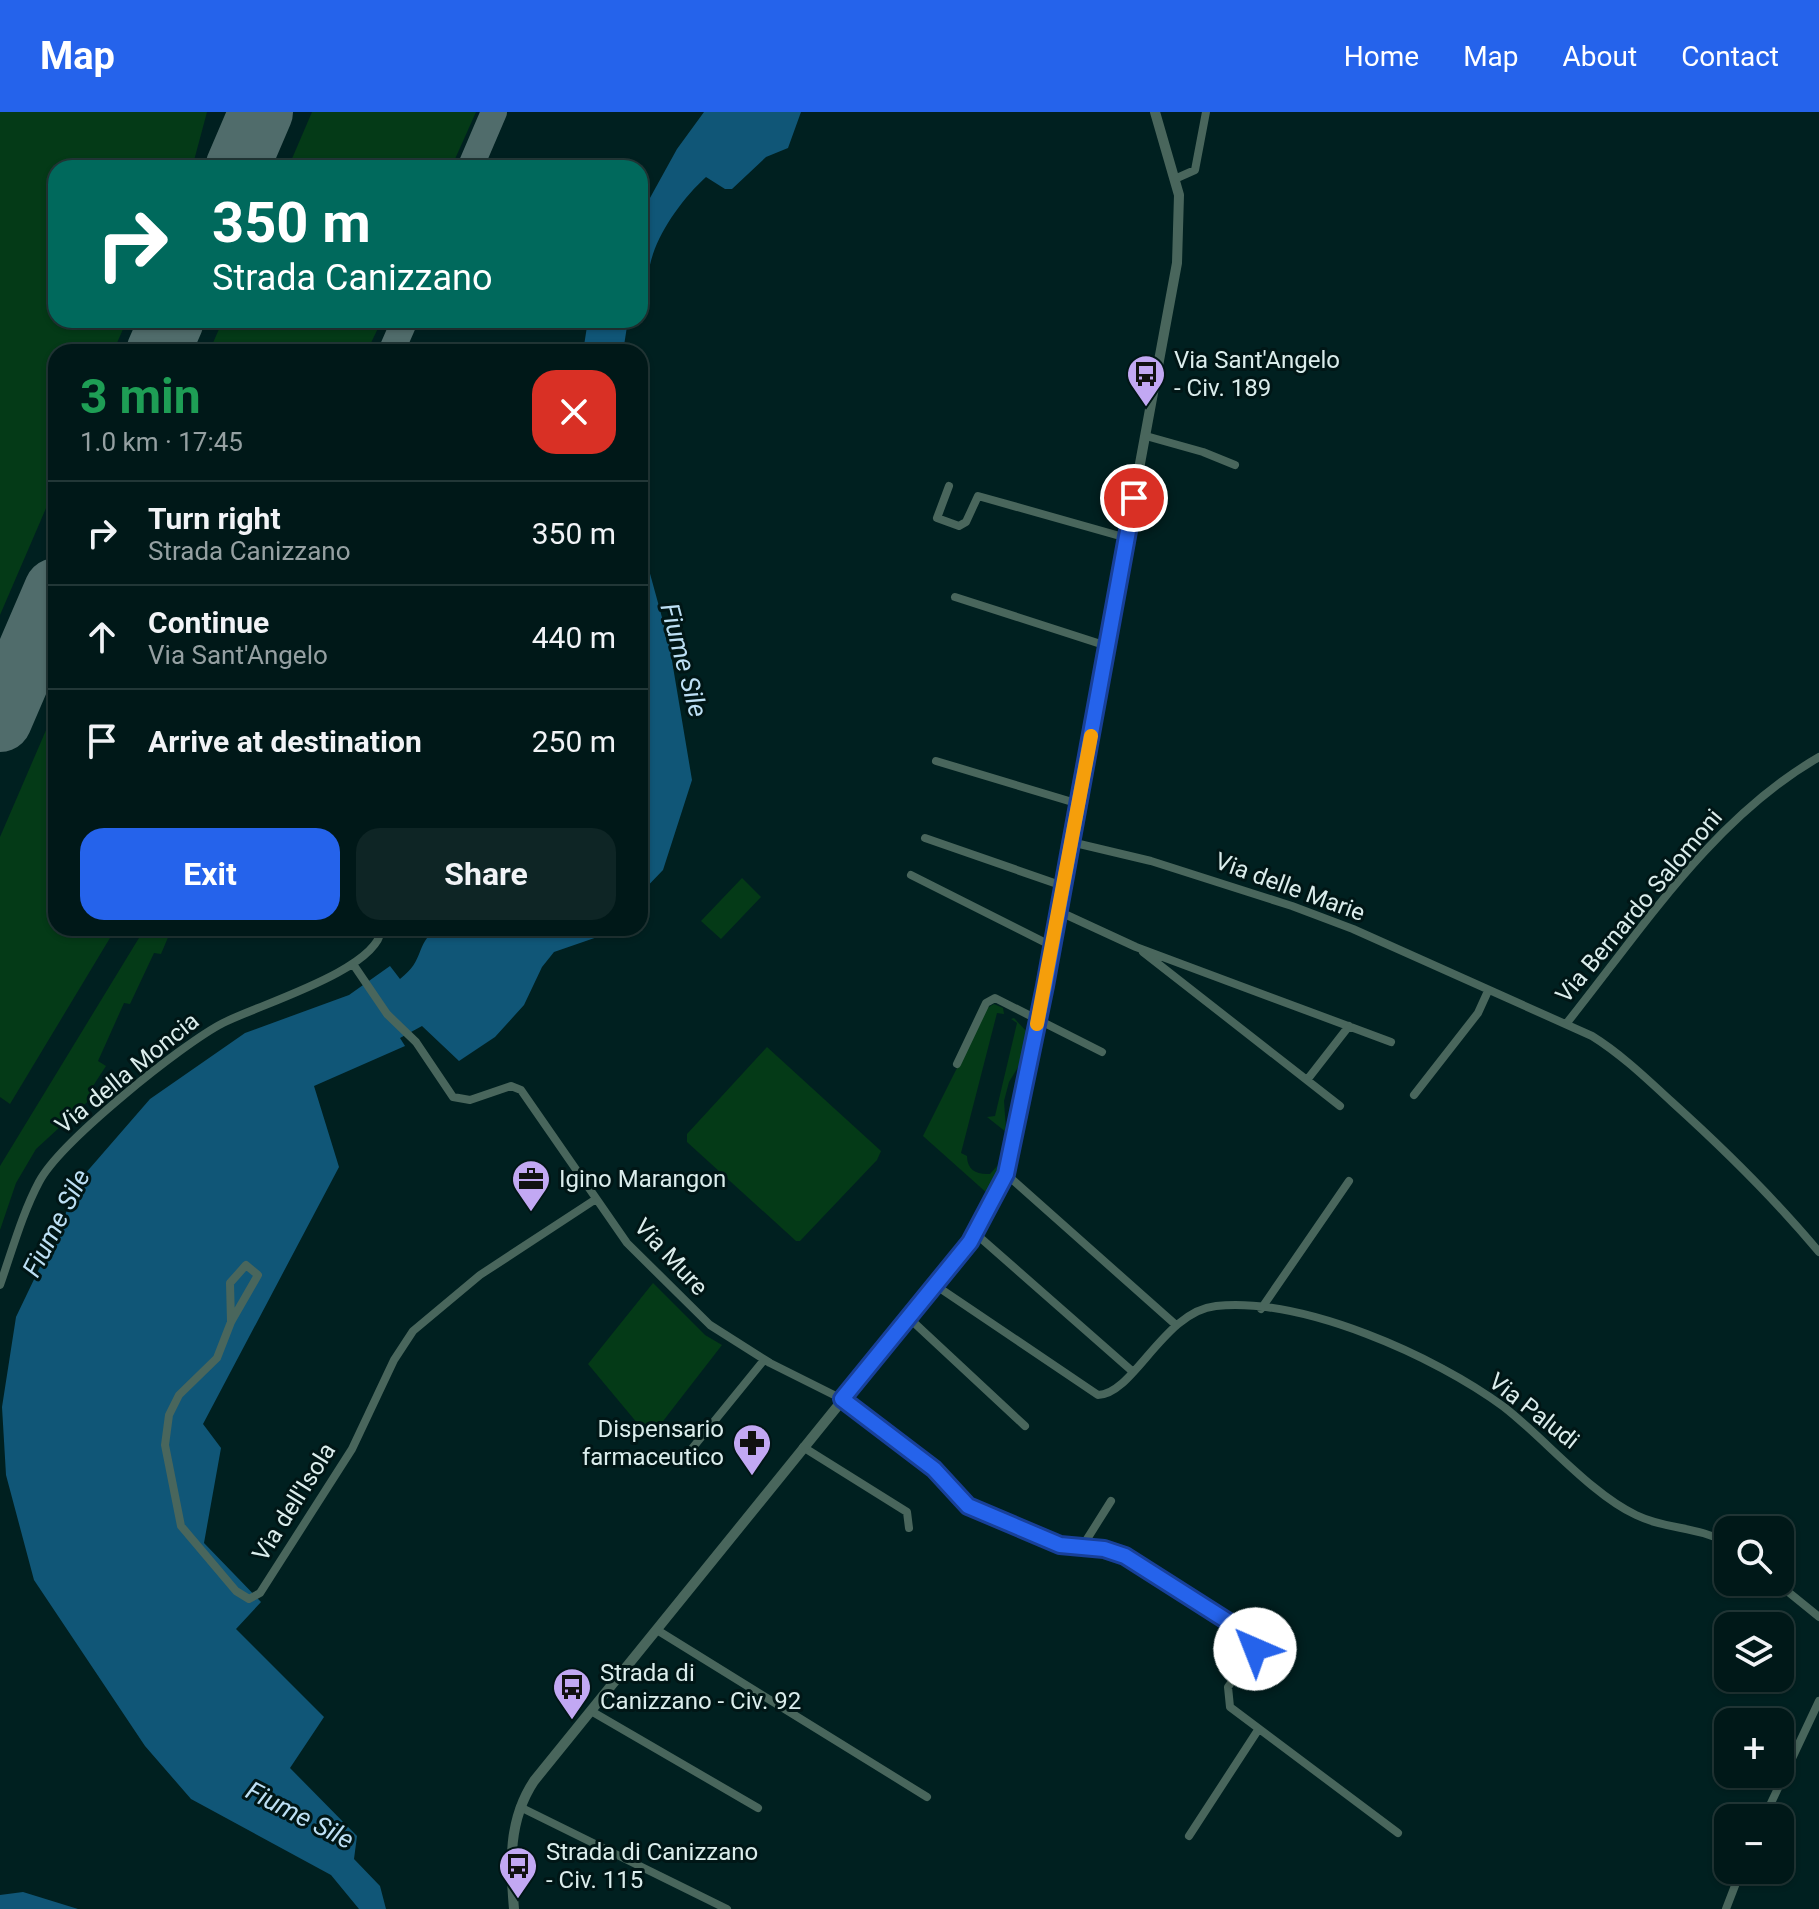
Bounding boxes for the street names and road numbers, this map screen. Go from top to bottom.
street label: Via Bernardo Salomoni [1550,804,1728,1008]
street label: Via delle Marie [1211,847,1369,927]
street label: Via della Moncia [50,1007,204,1139]
street label: Via Mure [628,1213,714,1301]
street label: Via Paludi [1483,1367,1585,1455]
street label: Via dell'Isola [247,1438,341,1566]

